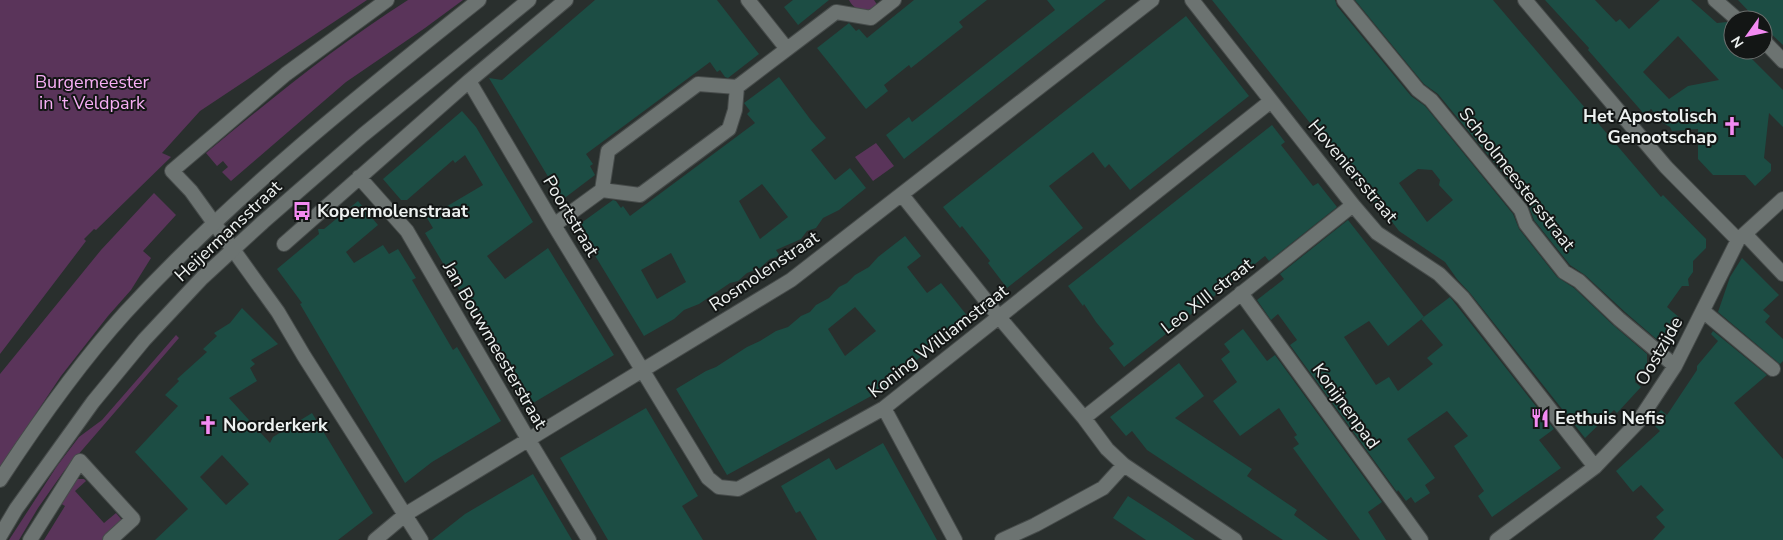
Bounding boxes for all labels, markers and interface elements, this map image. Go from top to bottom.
north arrow [1723,10,1773,60]
text: N [1727,32,1748,51]
park label: Burgemeester in 't Veldpark [35,70,150,115]
street label: Schoolmeestersstraat [1454,102,1581,256]
place label: Het Apostolisch Genootschap [1583,104,1717,149]
street label: Hoveniersstraat [1303,114,1404,228]
church icon: Het Apostolisch Genootschap [1721,115,1743,137]
street label: Poortstraat [537,171,605,262]
street label: Heijermansstraat [169,175,287,287]
place label: Kopermolenstraat [317,199,468,223]
bus stop icon: Kopermolenstraat [291,200,313,222]
street label: Rosmolenstraat [704,225,824,317]
street label: Leo XIII straat [1156,252,1259,340]
street label: Jan Bouwmeesterstraat [437,256,553,434]
street label: Koning Williamstraat [863,278,1013,403]
street label: Oostzijde [1630,312,1688,390]
street label: Konijnenpad [1307,358,1385,454]
place label: Eethuis Nefis [1555,406,1665,430]
restaurant icon: Eethuis Nefis [1529,407,1551,429]
place label: Noorderkerk [223,413,328,437]
church icon: Noorderkerk [197,414,219,436]

